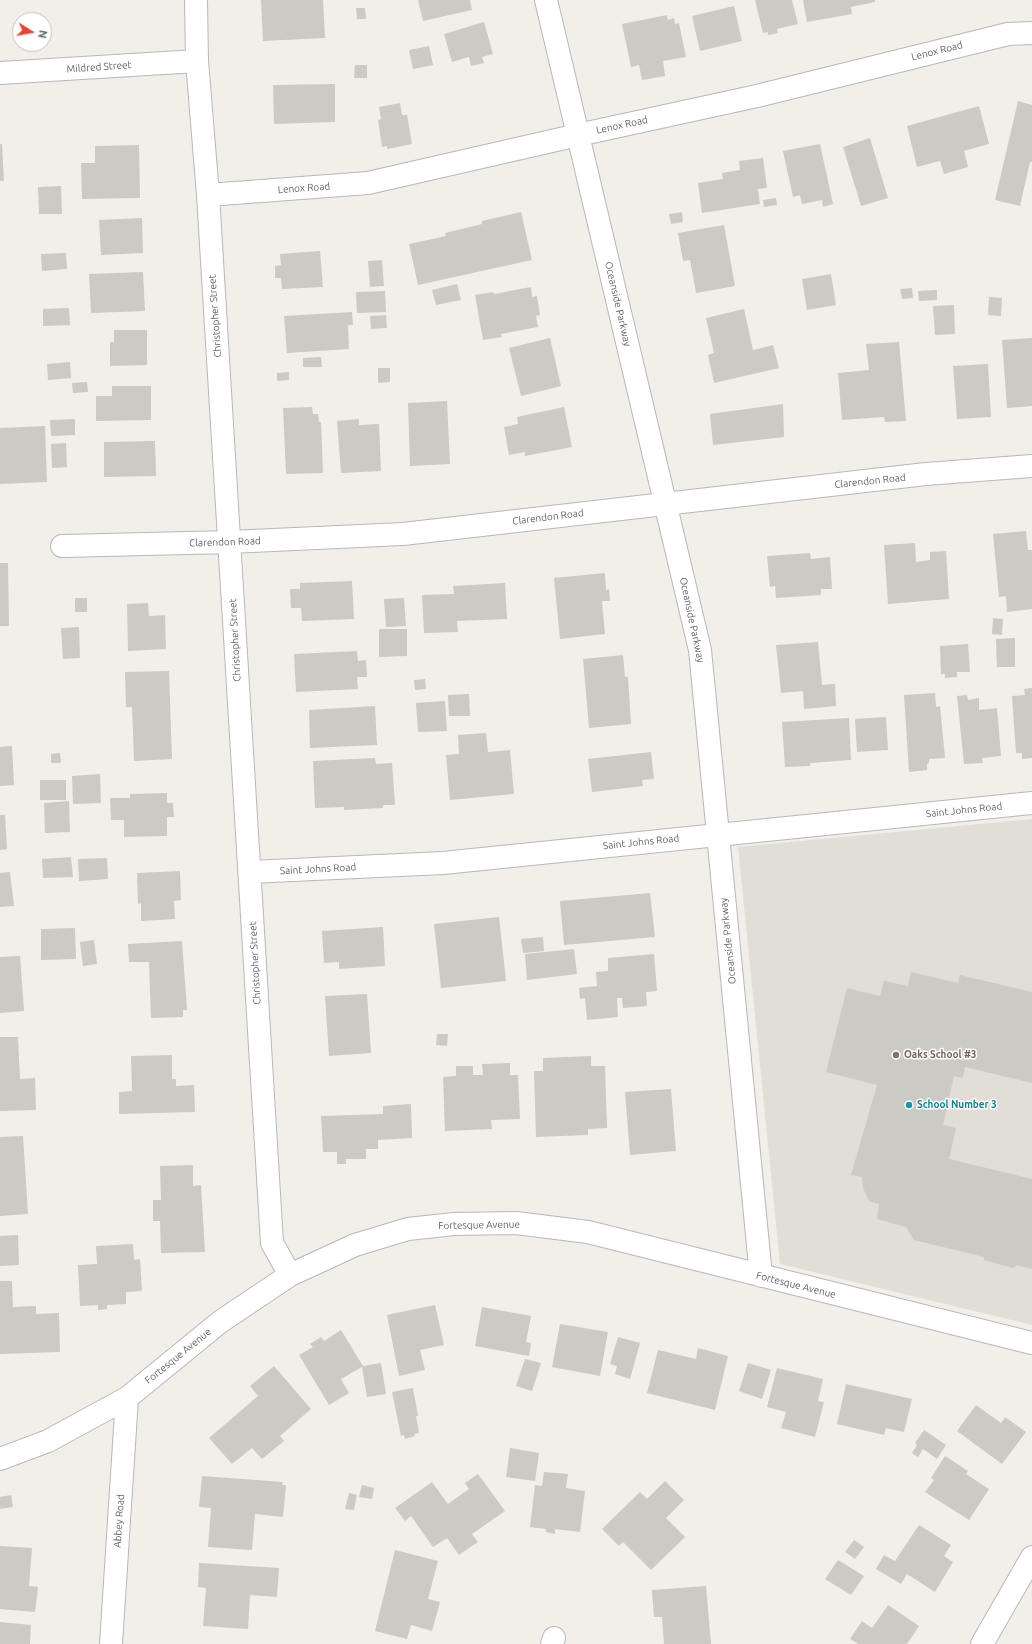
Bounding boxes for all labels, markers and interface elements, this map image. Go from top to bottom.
north arrow [12,12,52,52]
text: N [36,29,49,39]
street label: Lenox Road [910,39,964,63]
street label: Mildred Street [66,59,132,75]
street label: Lenox Road [595,114,649,136]
street label: Lenox Road [277,180,331,196]
street label: Oceanside Parkway [602,260,634,348]
street label: Christopher Street [206,274,224,358]
street label: Clarendon Road [834,471,906,491]
street label: Clarendon Road [512,507,584,527]
street label: Clarendon Road [189,535,261,549]
street label: Oceanside Parkway [677,576,707,664]
street label: Christopher Street [227,598,243,682]
street label: Saint Johns Road [925,800,1003,820]
street label: Saint Johns Road [602,832,680,852]
street label: Saint Johns Road [279,861,357,877]
street label: Oceanside Parkway [717,897,739,985]
street label: Christopher Street [247,921,263,1005]
place label: Oaks School #3 [904,1049,976,1061]
marker: Oaks School #3 [891,1050,901,1060]
place label: School Number 3 [917,1099,997,1111]
marker: School Number 3 [904,1100,914,1110]
street label: Fortesque Avenue [438,1218,520,1232]
street label: Fortesque Avenue [755,1269,837,1301]
street label: Fortesque Avenue [142,1326,214,1386]
street label: Abbey Road [111,1494,127,1548]

